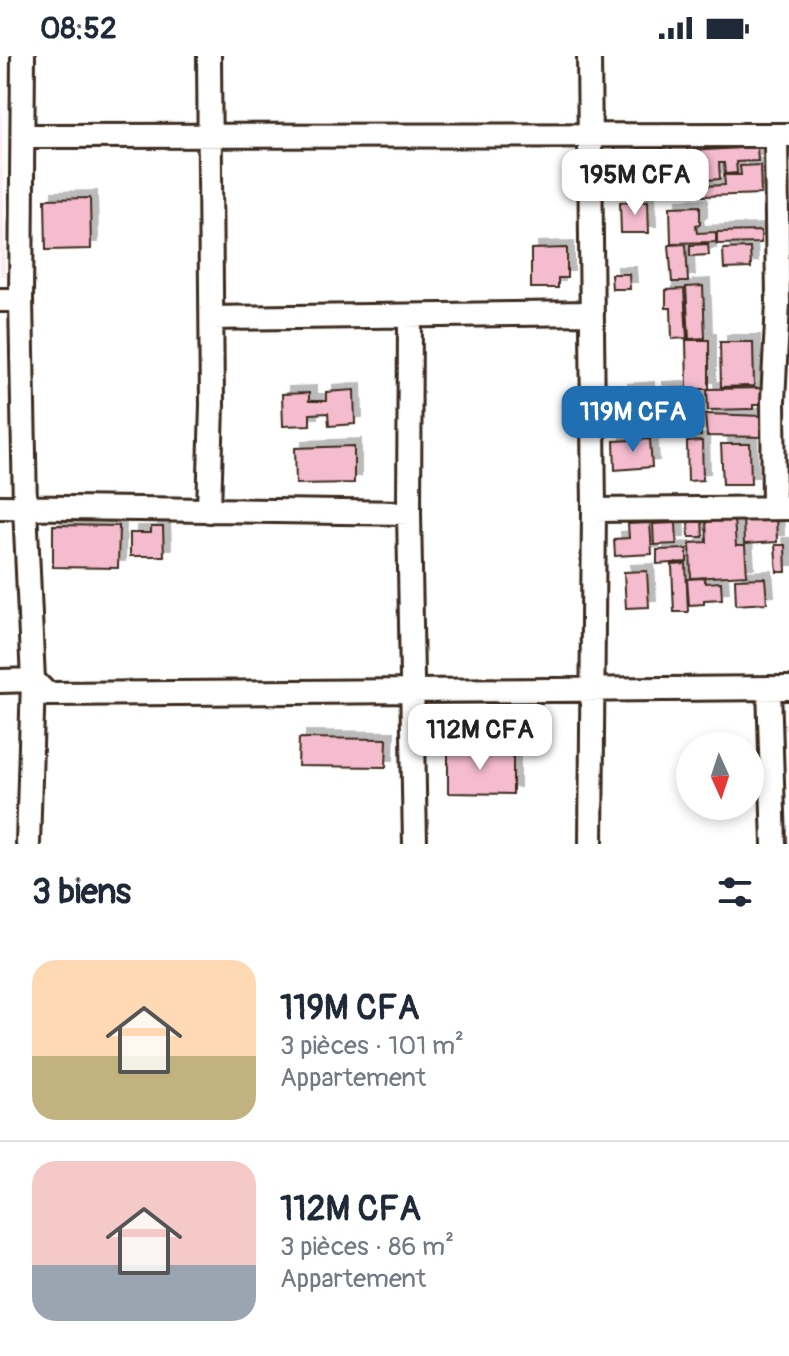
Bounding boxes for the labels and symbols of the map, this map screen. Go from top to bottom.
pin: 195M CFA [552,149,718,217]
pin: 119M CFA [550,386,716,454]
pin: 112M CFA [397,704,563,772]
north arrow [676,732,764,820]

